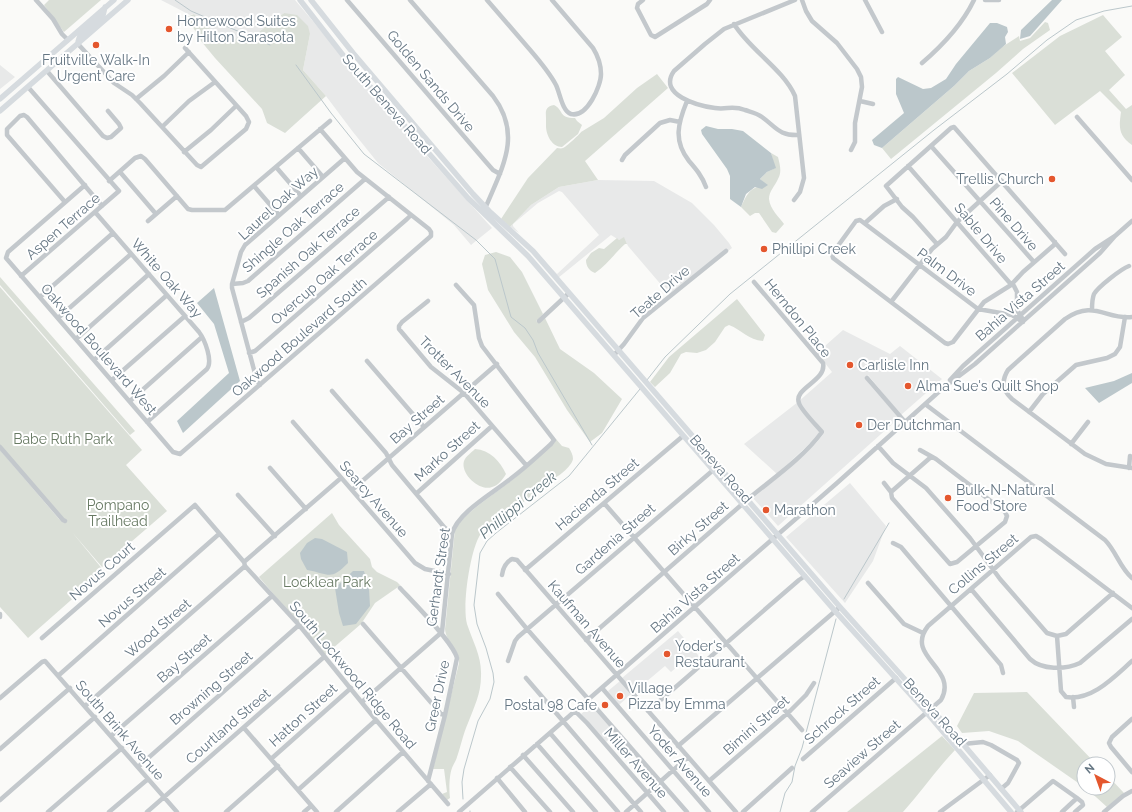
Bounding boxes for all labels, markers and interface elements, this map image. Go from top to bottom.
place label: Homewood Suites by Hilton Sarasota [177,13,296,45]
marker: Homewood Suites by Hilton Sarasota [164,24,174,34]
street label: Golden Sands Drive [384,27,478,135]
marker: Fruitville Walk-In Urgent Care [91,40,101,50]
street label: South Beneva Road [339,51,435,157]
place label: Fruitville Walk-In Urgent Care [42,52,150,84]
street label: Laurel Oak Way [235,163,321,243]
place label: Trellis Church [956,171,1044,187]
marker: Trellis Church [1047,174,1057,184]
street label: Shingle Oak Terrace [239,179,347,275]
street label: Aspen Terrace [23,190,103,262]
street label: Pine Drive [987,194,1041,254]
street label: Sable Drive [951,200,1011,266]
street label: Spanish Oak Terrace [253,203,363,301]
street label: Overcup Oak Terrace [267,226,381,328]
street label: White Oak Way [128,235,206,321]
place label: Phillipi Creek [772,241,857,257]
marker: Phillipi Creek [759,244,769,254]
street label: Palm Drive [914,245,980,299]
street label: Bahia Vista Street [972,258,1068,344]
street label: Teate Drive [627,262,693,322]
street label: Oakwood Boulevard South [228,274,370,400]
street label: Herndon Place [761,276,835,360]
street label: Oakwood Boulevard West [38,280,160,418]
street label: Trotter Avenue [416,333,494,411]
place label: Carlisle Inn [858,357,929,373]
marker: Carlisle Inn [845,360,855,370]
place label: Alma Sue's Quilt Shop [916,378,1059,394]
marker: Alma Sue's Quilt Shop [903,381,913,391]
street label: Bay Street [387,391,448,447]
street label: Marko Street [411,417,483,485]
place label: Der Dutchman [867,417,961,433]
marker: Der Dutchman [854,420,864,430]
park label: Babe Ruth Park [13,431,113,447]
street label: Beneva Road [687,431,755,507]
street label: Hacienda Street [552,454,642,533]
street label: Searcy Avenue [336,457,412,541]
water label: Phillippi Creek [476,467,560,543]
place label: Bulk-N-Natural Food Store [956,482,1055,514]
marker: Bulk-N-Natural Food Store [943,493,953,503]
park label: Pompano Trailhead [87,497,149,529]
street label: Birky Street [665,497,732,558]
street label: Gardenia Street [572,500,658,578]
place label: Marathon [774,502,836,518]
marker: Marathon [761,505,771,515]
street label: Gerhardt Street [423,526,453,627]
street label: Collins Street [945,530,1021,598]
street label: Novus Court [66,538,138,604]
street label: Bahia Vista Street [647,550,743,636]
street label: Novus Street [95,563,169,630]
park label: Locklear Park [283,574,371,590]
street label: Kaufman Avenue [545,577,629,671]
street label: Wood Street [122,595,194,661]
street label: South Lockwood Ridge Road [286,598,420,752]
street label: Bay Street [154,630,215,686]
place label: Yoder‘s Restaurant [675,638,745,670]
street label: Browning Street [167,648,256,728]
marker: Yoder‘s Restaurant [662,649,672,659]
street label: Greer Drive [422,659,452,733]
street label: Schrock Street [801,673,883,747]
street label: Beneva Road [900,675,970,749]
street label: South Brink Avenue [72,677,168,783]
street label: Hatton Street [266,680,341,750]
place label: Village Pizza by Emma [628,680,726,712]
street label: Courtland Street [183,685,274,767]
marker: Village Pizza by Emma [615,691,625,701]
street label: Bimini Street [720,692,792,758]
place label: Postal 98 Cafe [504,697,597,713]
marker: Postal 98 Cafe [600,700,610,710]
street label: Seaview Street [821,716,904,792]
street label: Yoder Avenue [644,722,716,800]
street label: Miller Avenue [601,725,671,801]
north arrow [1076,756,1116,796]
text: N [1082,761,1097,776]

